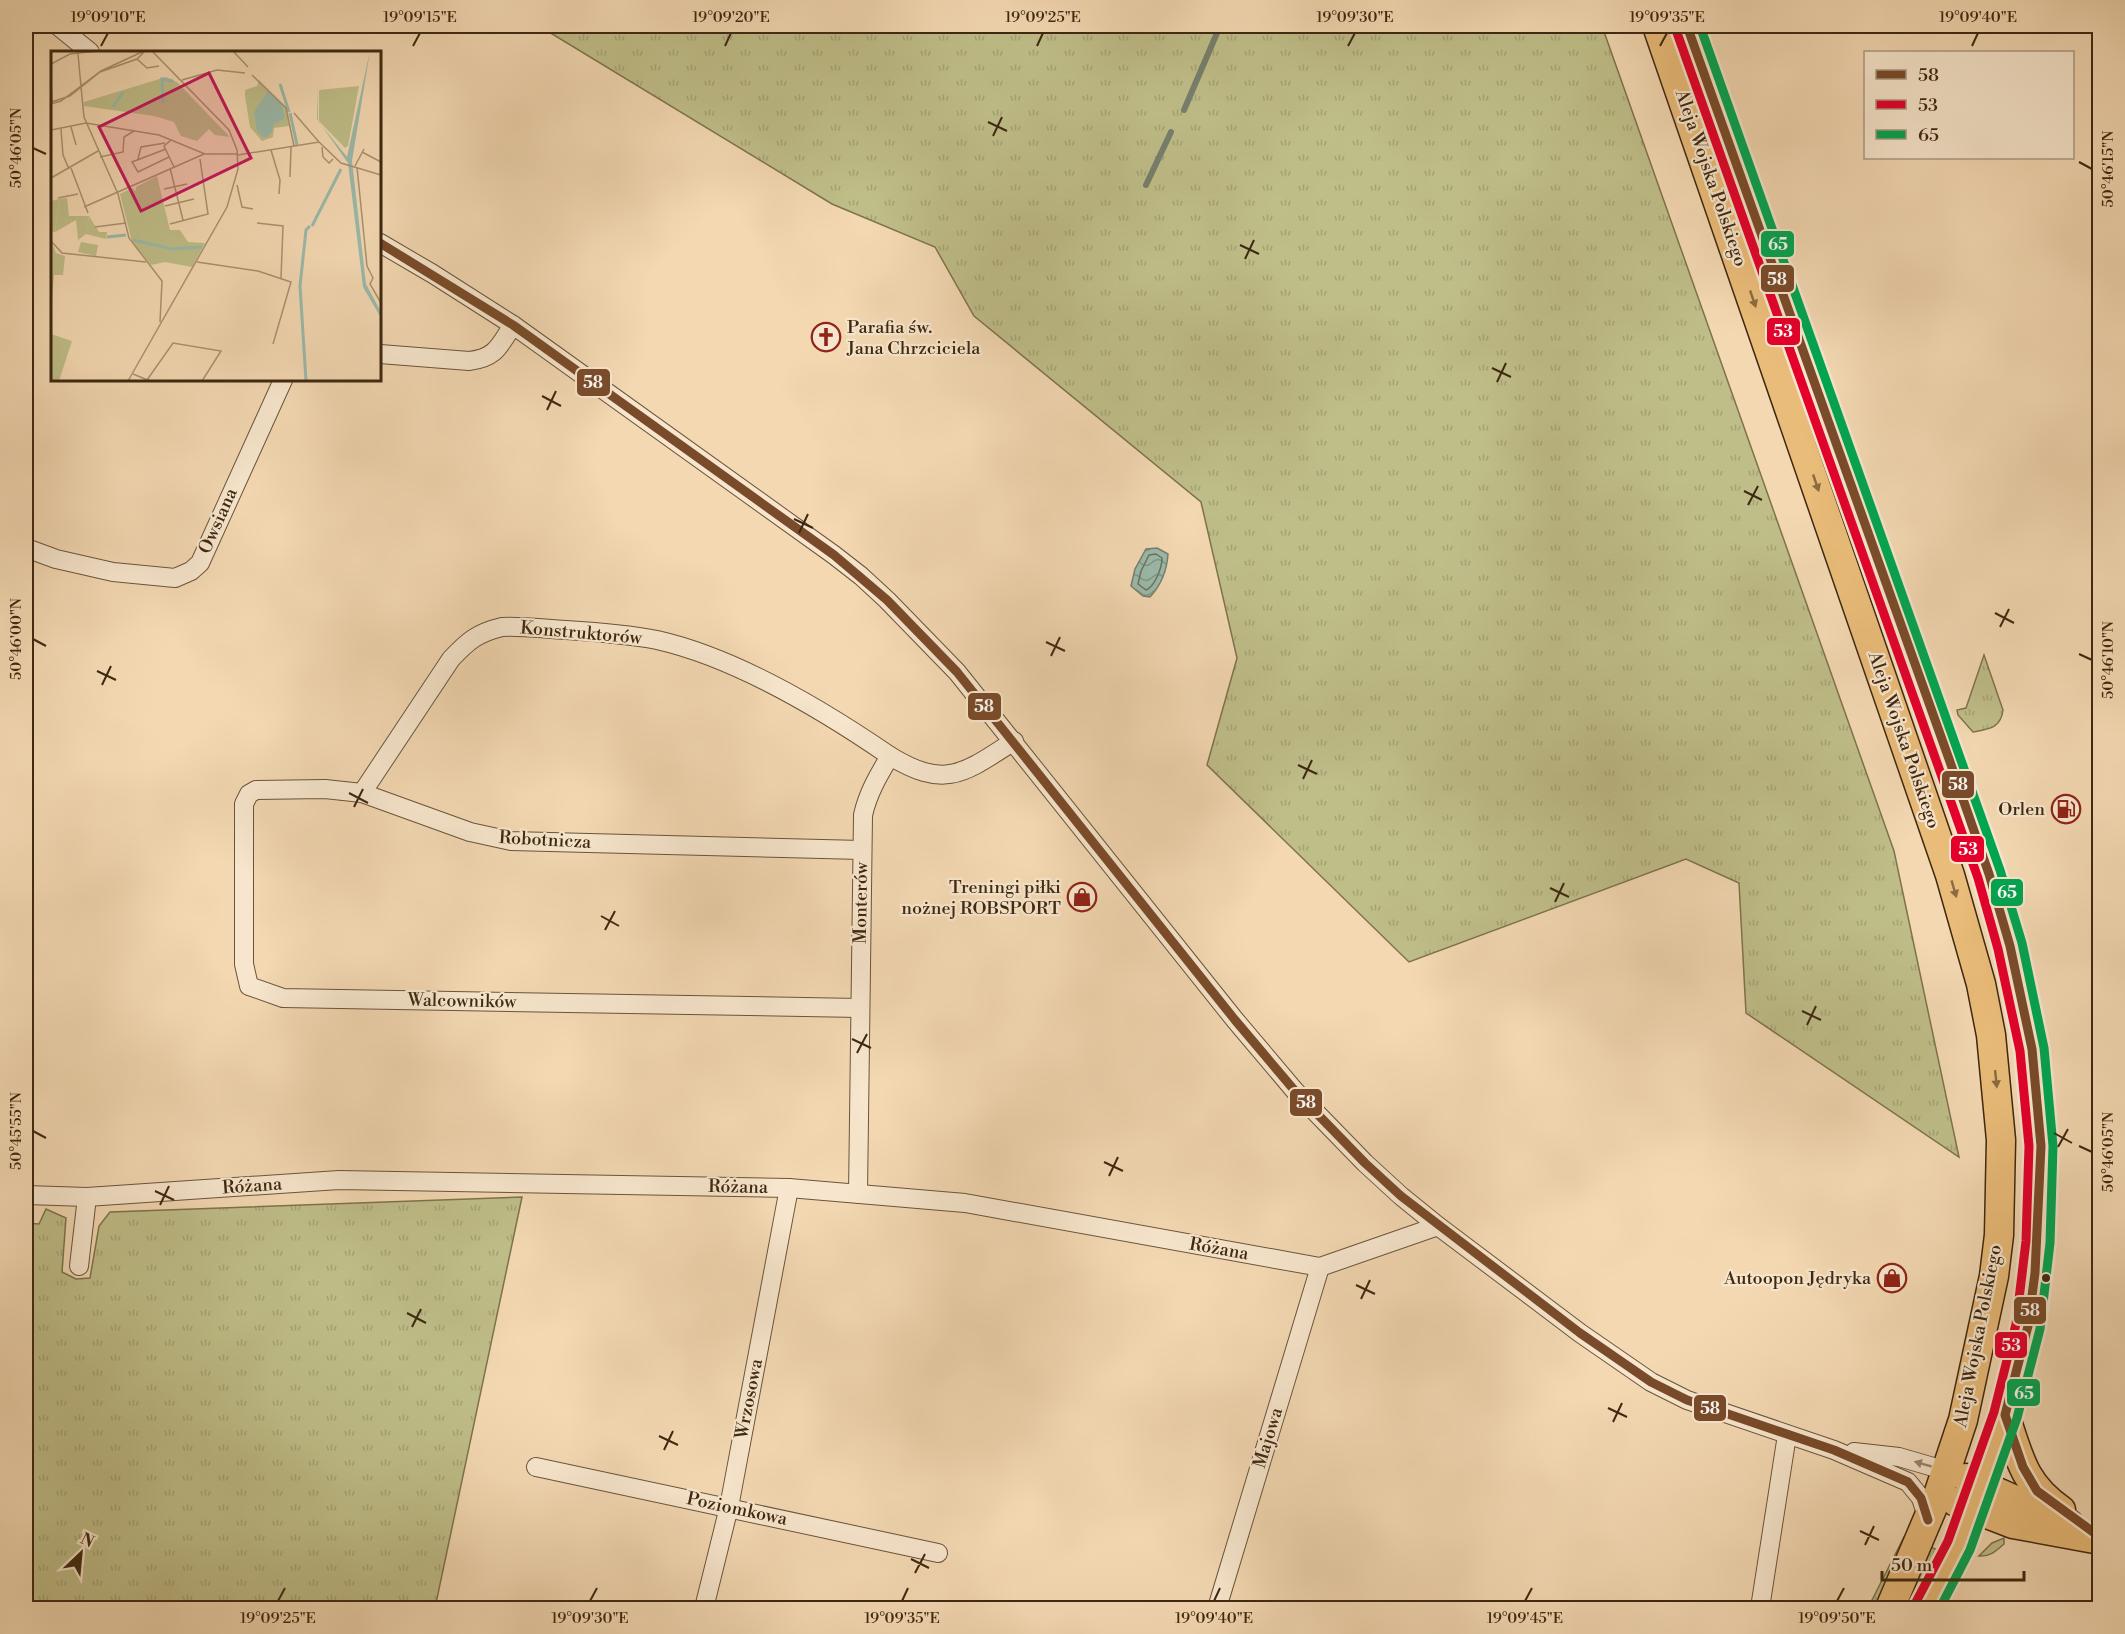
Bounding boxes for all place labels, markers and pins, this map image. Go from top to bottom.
place label: Parafia św. Jana Chrzciciela [846,316,981,360]
church icon: Parafia św. Jana Chrzciciela [810,321,842,353]
fuel station icon: Orlen [2050,793,2082,825]
place label: Orlen [1998,798,2045,821]
place label: Treningi piłki nożnej ROBSPORT [901,876,1061,920]
shop icon: Treningi piłki nożnej ROBSPORT [1066,881,1098,913]
shop icon: Autoopon Jędryka [1876,1262,1908,1294]
place label: Autoopon Jędryka [1723,1267,1872,1290]
unlabelled marker [2040,1272,2052,1284]

